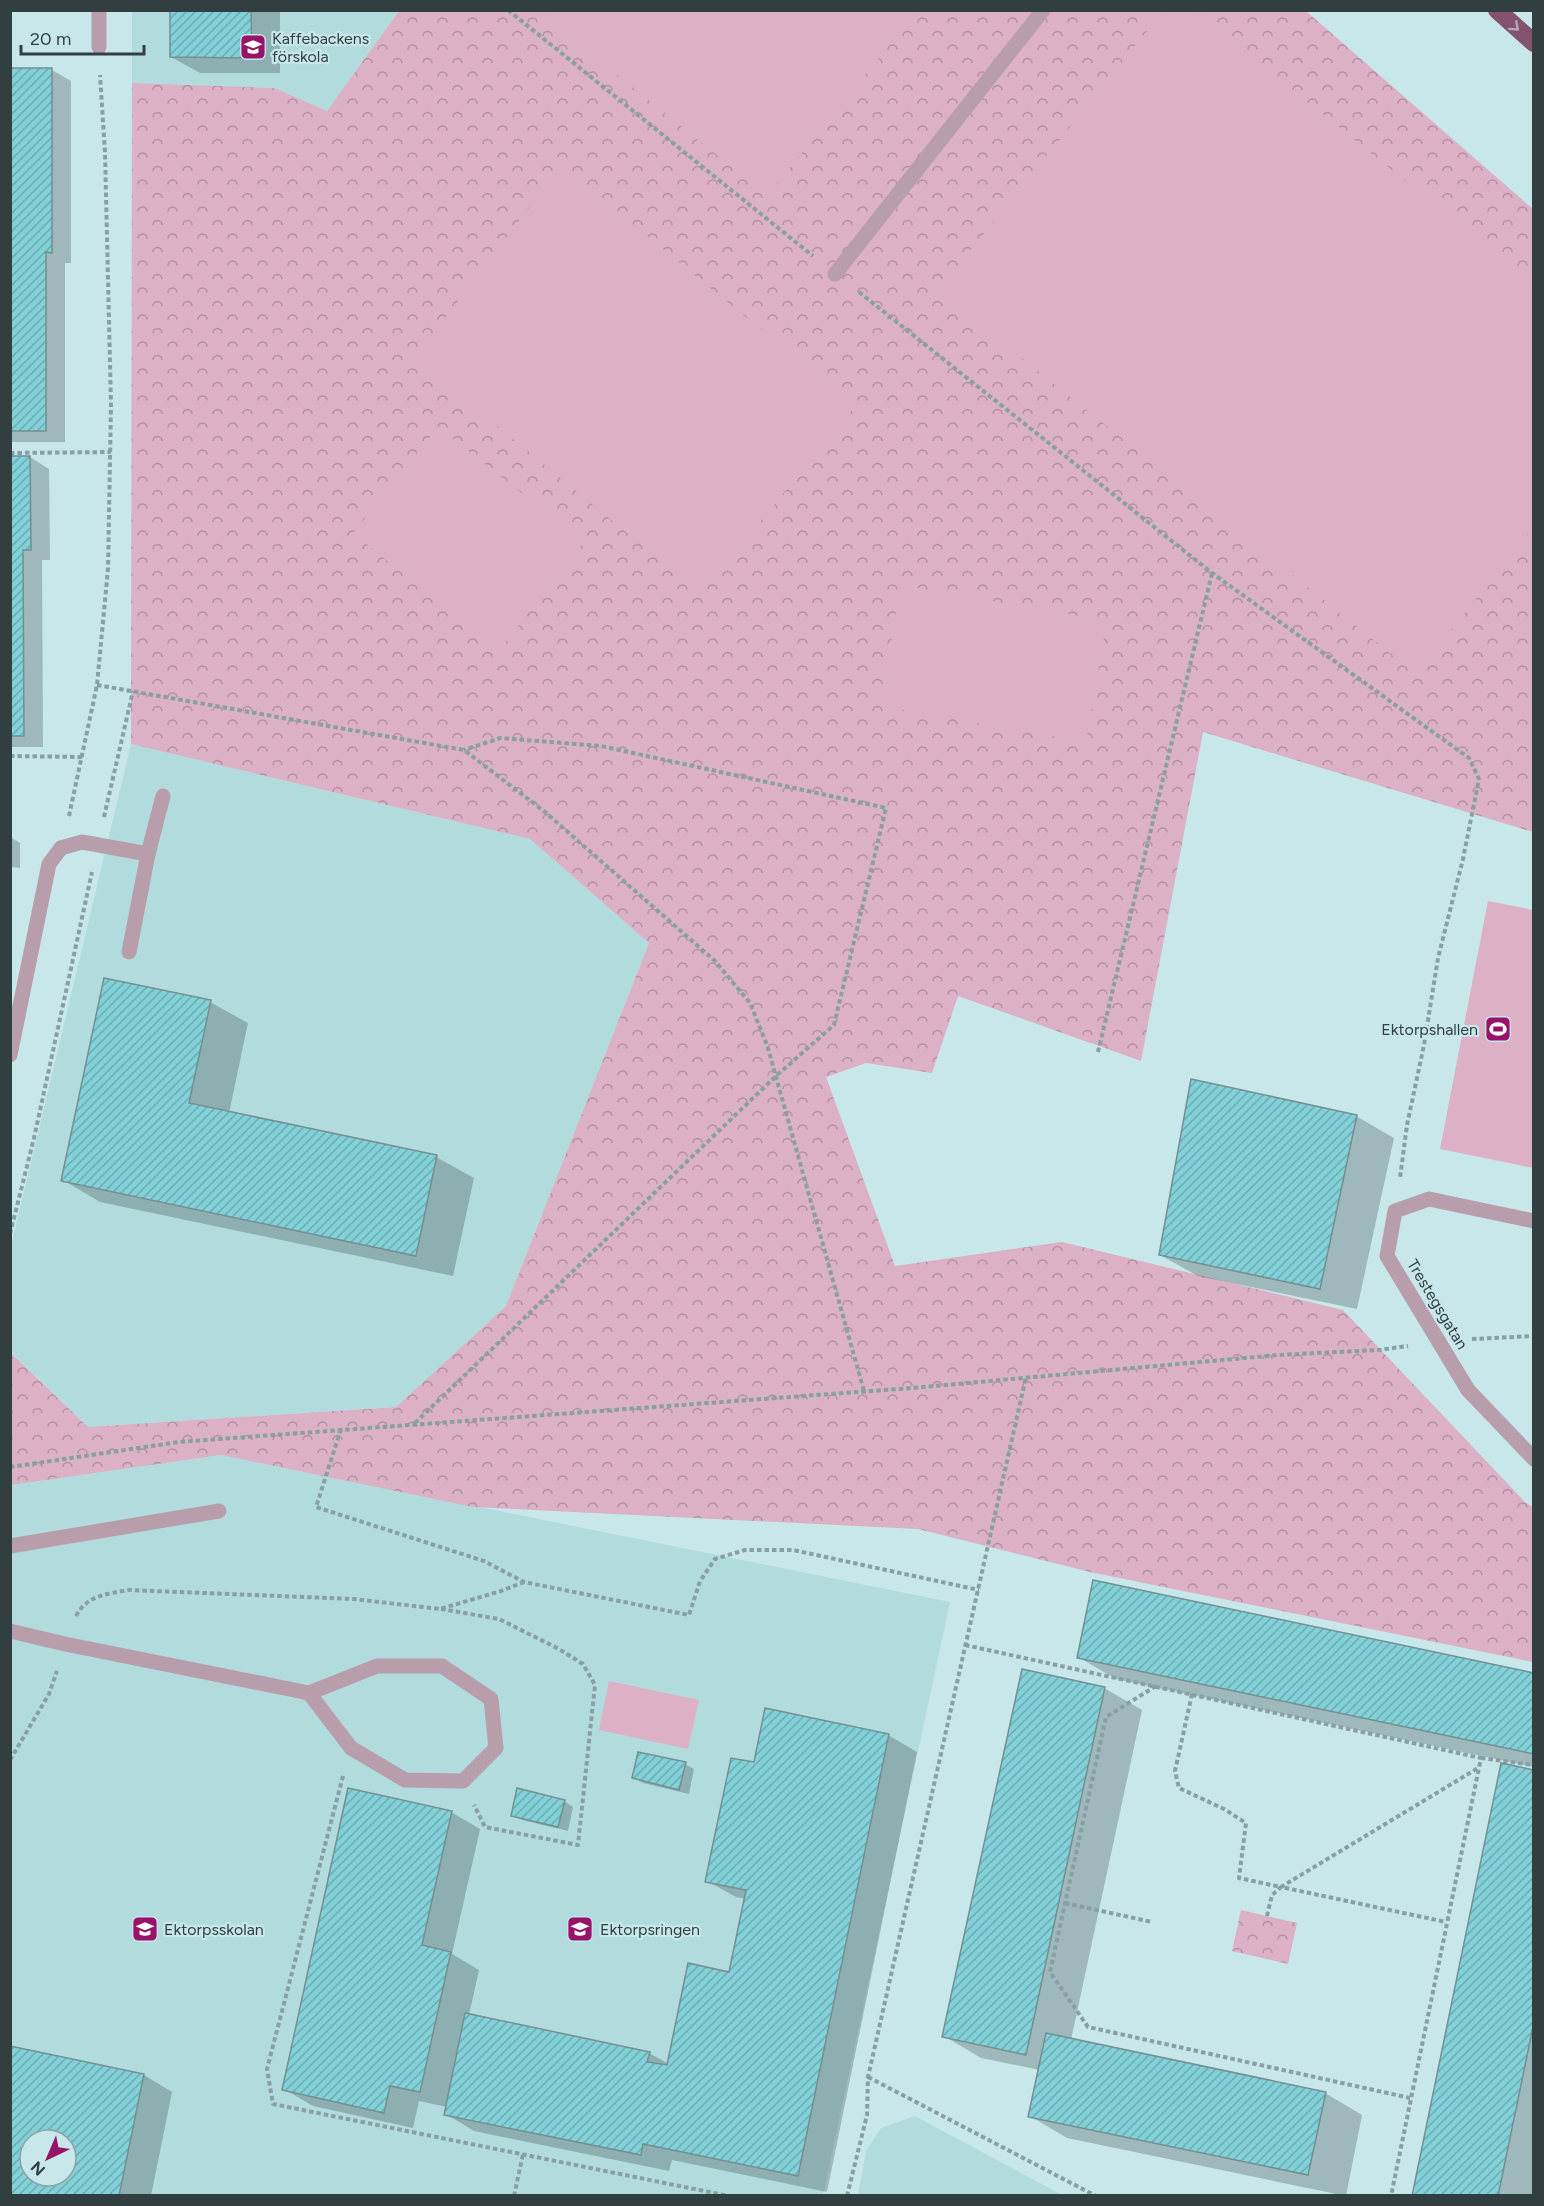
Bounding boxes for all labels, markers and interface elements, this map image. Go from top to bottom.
scale bar [21,18,144,56]
one-way arrow [1508,20,1519,31]
text: 20 m [30,28,71,50]
place label: Kaffebackens förskola [272,29,369,66]
school or university icon: Kaffebackens förskola [238,32,268,62]
sports icon: Ektorpshallen [1483,1014,1513,1044]
place label: Ektorpshallen [1381,1020,1478,1039]
street label: Trestegsgatan [1403,1256,1472,1353]
school or university icon: Ektorpsskolan [130,1914,160,1944]
school or university icon: Ektorpsringen [565,1914,595,1944]
place label: Ektorpsskolan [164,1920,264,1939]
place label: Ektorpsringen [600,1920,700,1939]
north arrow [18,2128,78,2188]
text: N [27,2157,49,2180]

